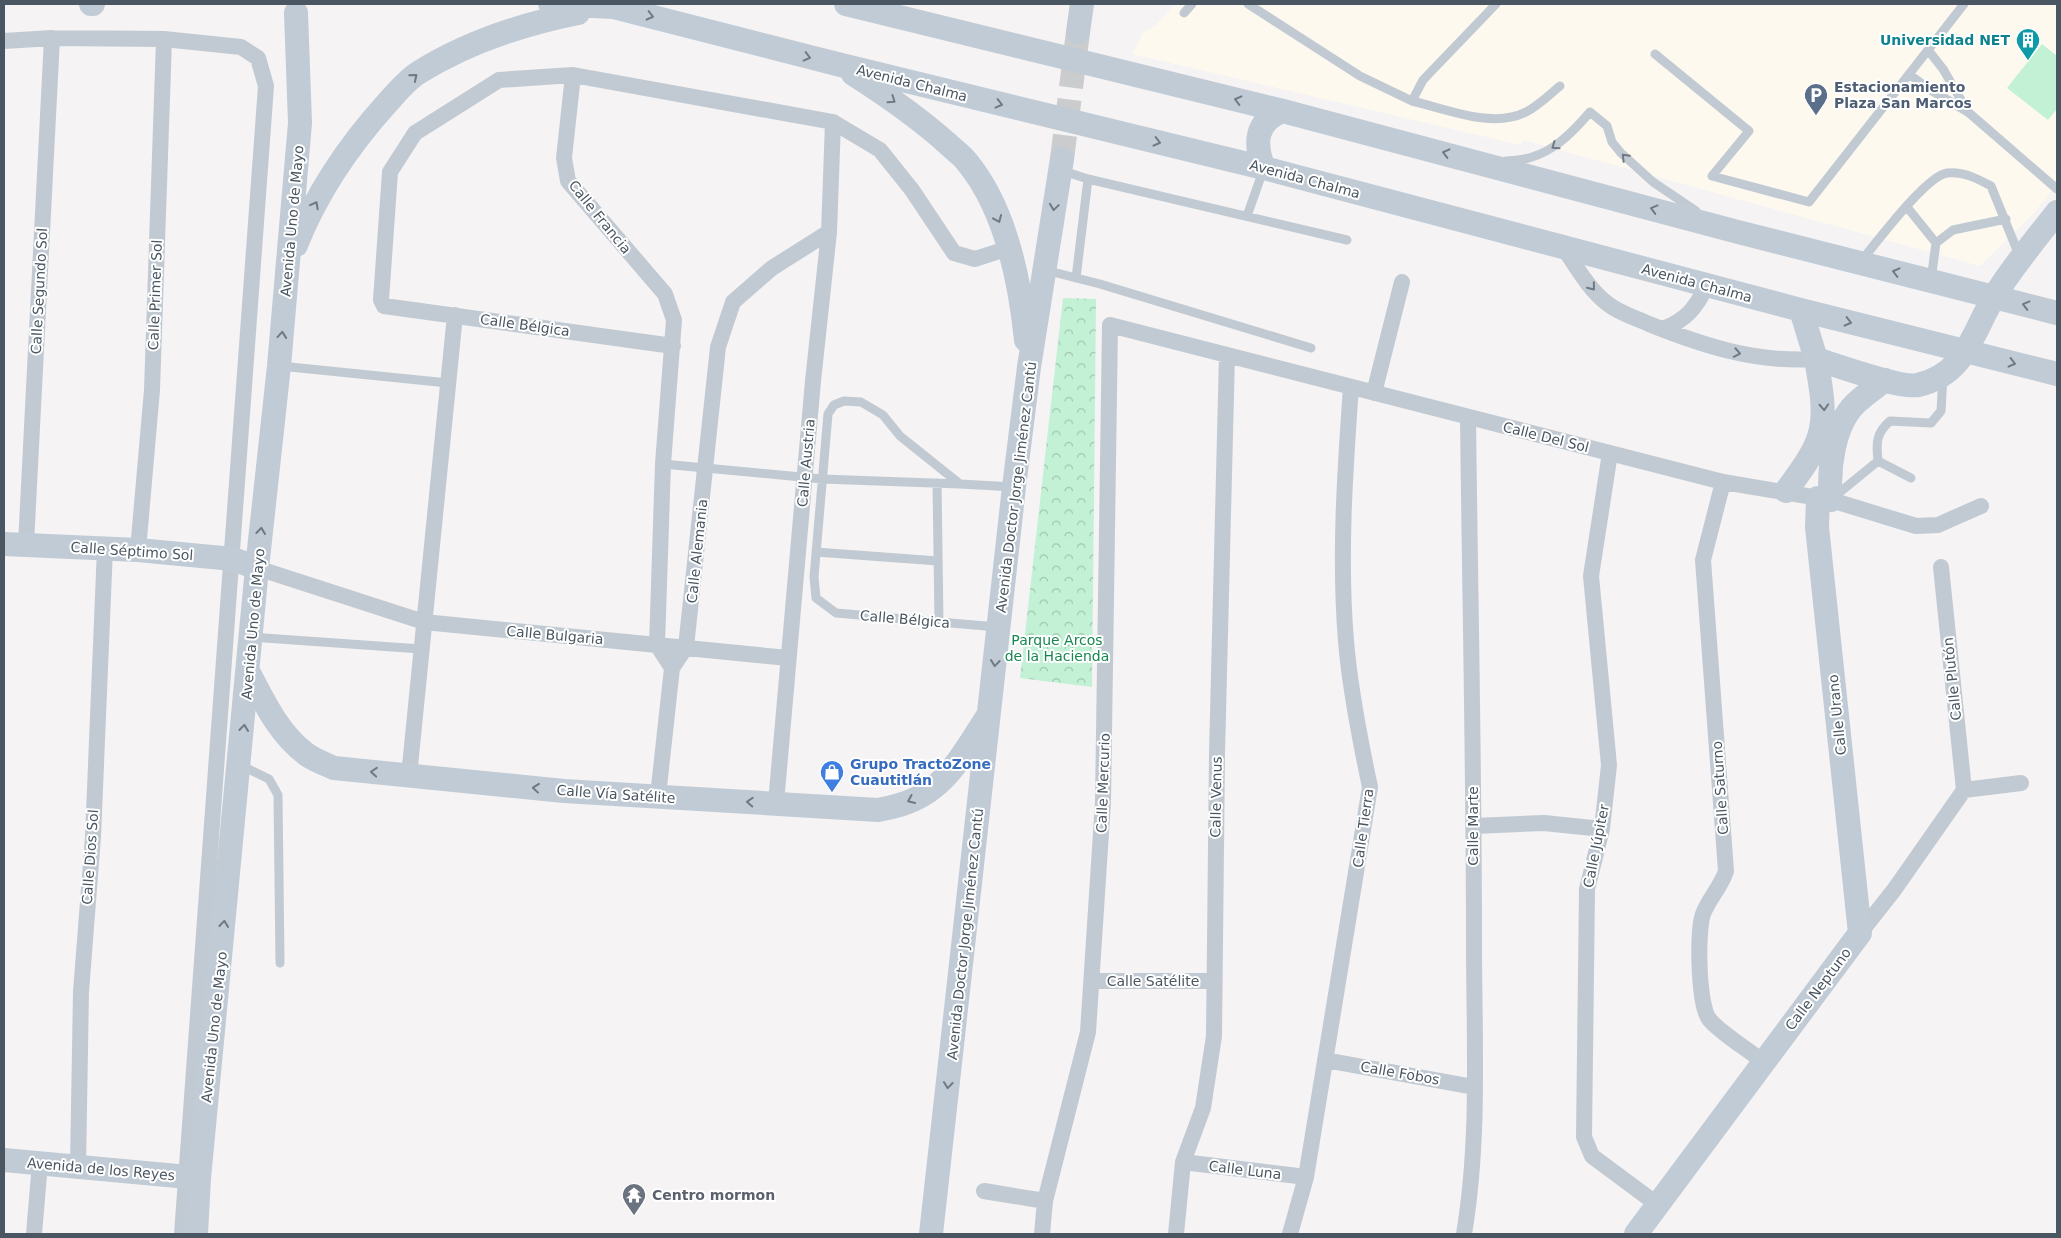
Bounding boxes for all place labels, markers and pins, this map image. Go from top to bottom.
building icon: Universidad NET [2015,27,2041,61]
place label: Universidad NET [1880,32,2010,48]
place label: Estacionamiento Plaza San Marcos [1834,79,1972,111]
parking icon: Estacionamiento Plaza San Marcos [1803,82,1829,116]
place label: Grupo TractoZone Cuautitlán [850,756,991,788]
shop icon: Grupo TractoZone Cuautitlán [819,759,845,793]
temple icon: Centro mormon [621,1182,647,1216]
place label: Centro mormon [652,1187,775,1203]

